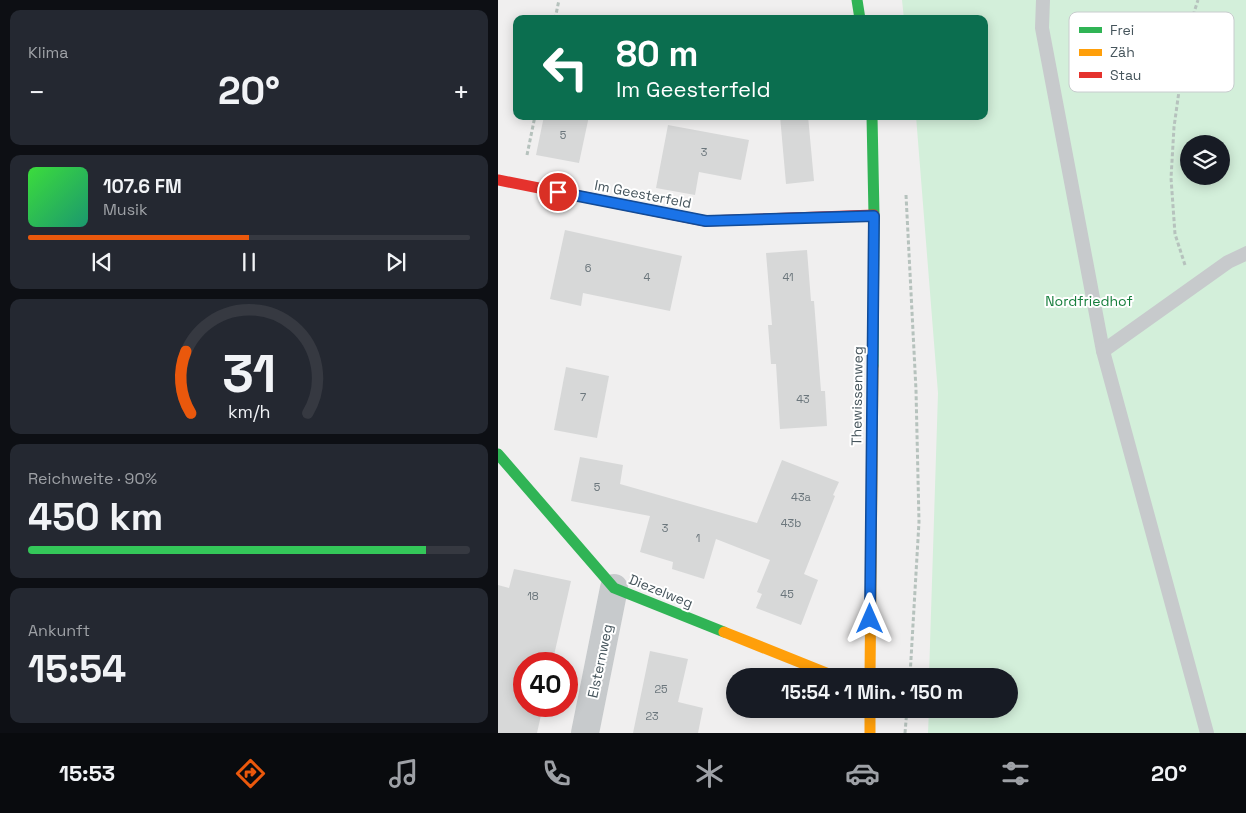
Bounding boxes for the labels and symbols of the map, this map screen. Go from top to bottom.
legend [1069,12,1234,92]
text: Frei [1110,21,1134,39]
text: Zäh [1110,43,1135,61]
text: Stau [1110,66,1141,84]
house number: 5 [560,128,567,142]
house number: 3 [701,145,708,159]
pin [537,171,579,213]
street label: Im Geesterfeld [593,176,693,212]
house number: 6 [585,261,592,275]
house number: 4 [644,270,651,284]
house number: 41 [782,270,794,284]
park label: Nordfriedhof [1045,292,1133,310]
street label: Thewissenweg [847,346,867,446]
house number: 7 [580,390,586,404]
house number: 43 [796,392,810,406]
house number: 5 [594,480,601,494]
house number: 43a [791,490,812,504]
house number: 43b [781,516,801,530]
house number: 3 [662,521,669,535]
house number: 1 [696,531,700,545]
street label: Diezelweg [626,570,696,612]
house number: 45 [780,587,794,601]
house number: 18 [527,589,539,603]
position arrow [843,592,895,644]
street label: Elsternweg [583,622,617,700]
speed limit sign: 40 [513,652,578,717]
house number: 25 [654,682,668,696]
house number: 23 [645,709,659,723]

